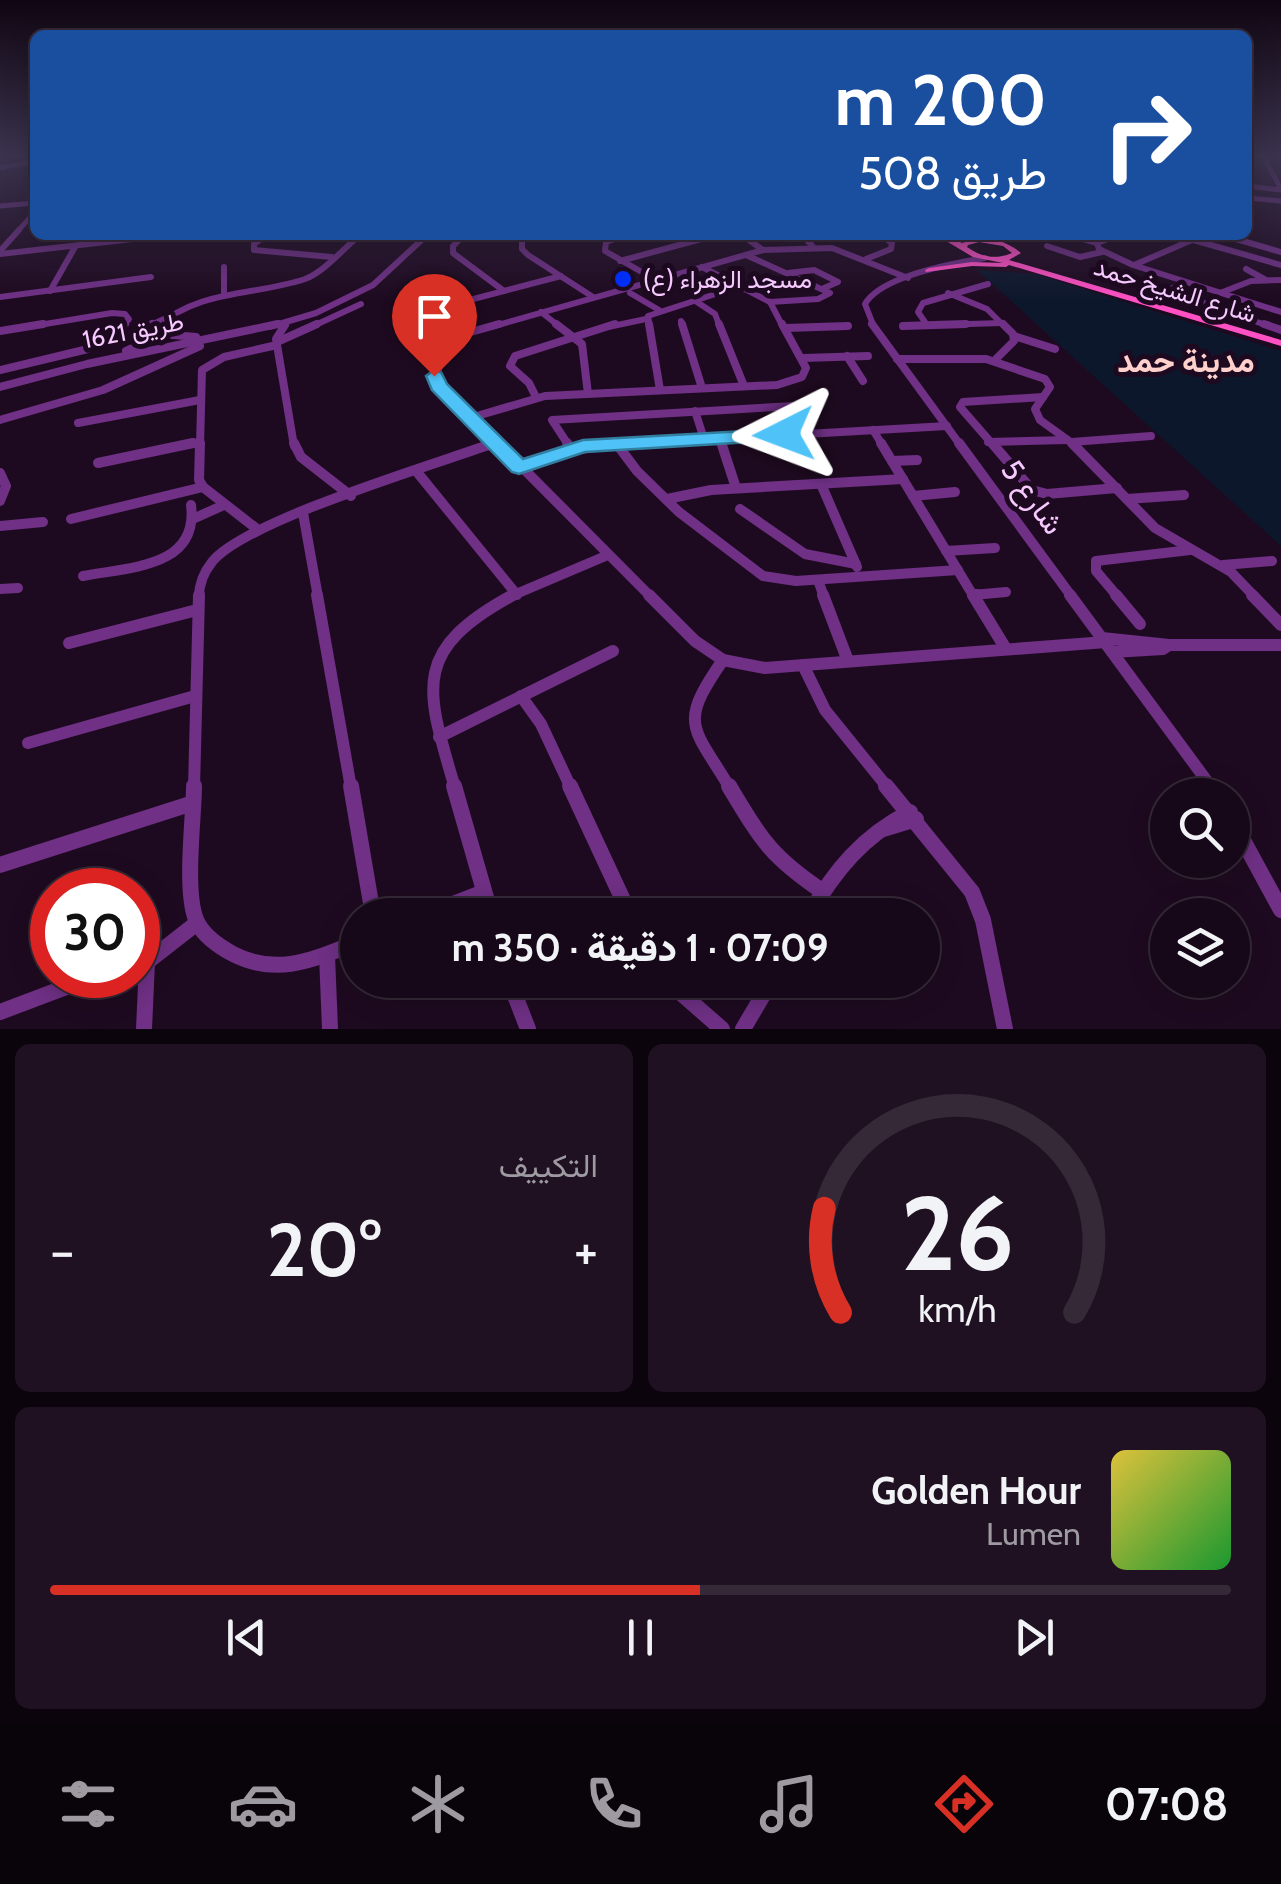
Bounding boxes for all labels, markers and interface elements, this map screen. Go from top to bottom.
text: 200 m [835,57,1047,143]
icon: right [1082,70,1212,200]
text: طريق 508 [858,146,1047,200]
street label: شارع الشيخ حمد [1090,251,1260,332]
place label: مسجد الزهراء (ع) [643,264,812,296]
marker: مسجد الزهراء (ع) [612,268,634,290]
pin [392,274,477,377]
icon: arrive [407,289,462,344]
street label: طريق 1621 [80,306,186,355]
district label: مدينة حمد [1117,341,1255,380]
position arrow [732,382,836,486]
street label: شارع 5 [992,452,1072,543]
map controls [1150,778,1250,998]
button: search [1150,778,1250,878]
speed limit sign: 30 [30,868,160,998]
button: layers [1150,898,1250,998]
text: 07:09 · 1 دقيقة · 350 m [452,924,828,971]
text: التكييف [499,1146,598,1185]
text: 26 [900,1170,1014,1296]
text: 20° [267,1204,381,1295]
text: − [50,1217,74,1284]
text: + [574,1217,598,1284]
text: km/h [918,1288,996,1331]
text: Golden Hour [871,1467,1081,1514]
text: Lumen [986,1514,1081,1553]
icon: previous [219,1610,274,1665]
icon: pause [613,1610,668,1665]
icon: next [1007,1610,1062,1665]
icon: filters [53,1769,123,1839]
icon: car [228,1769,298,1839]
icon: climate [403,1769,473,1839]
icon: phone [579,1769,649,1839]
icon: music [754,1769,824,1839]
icon: directions [929,1769,999,1839]
text: 07:08 [1105,1777,1228,1831]

